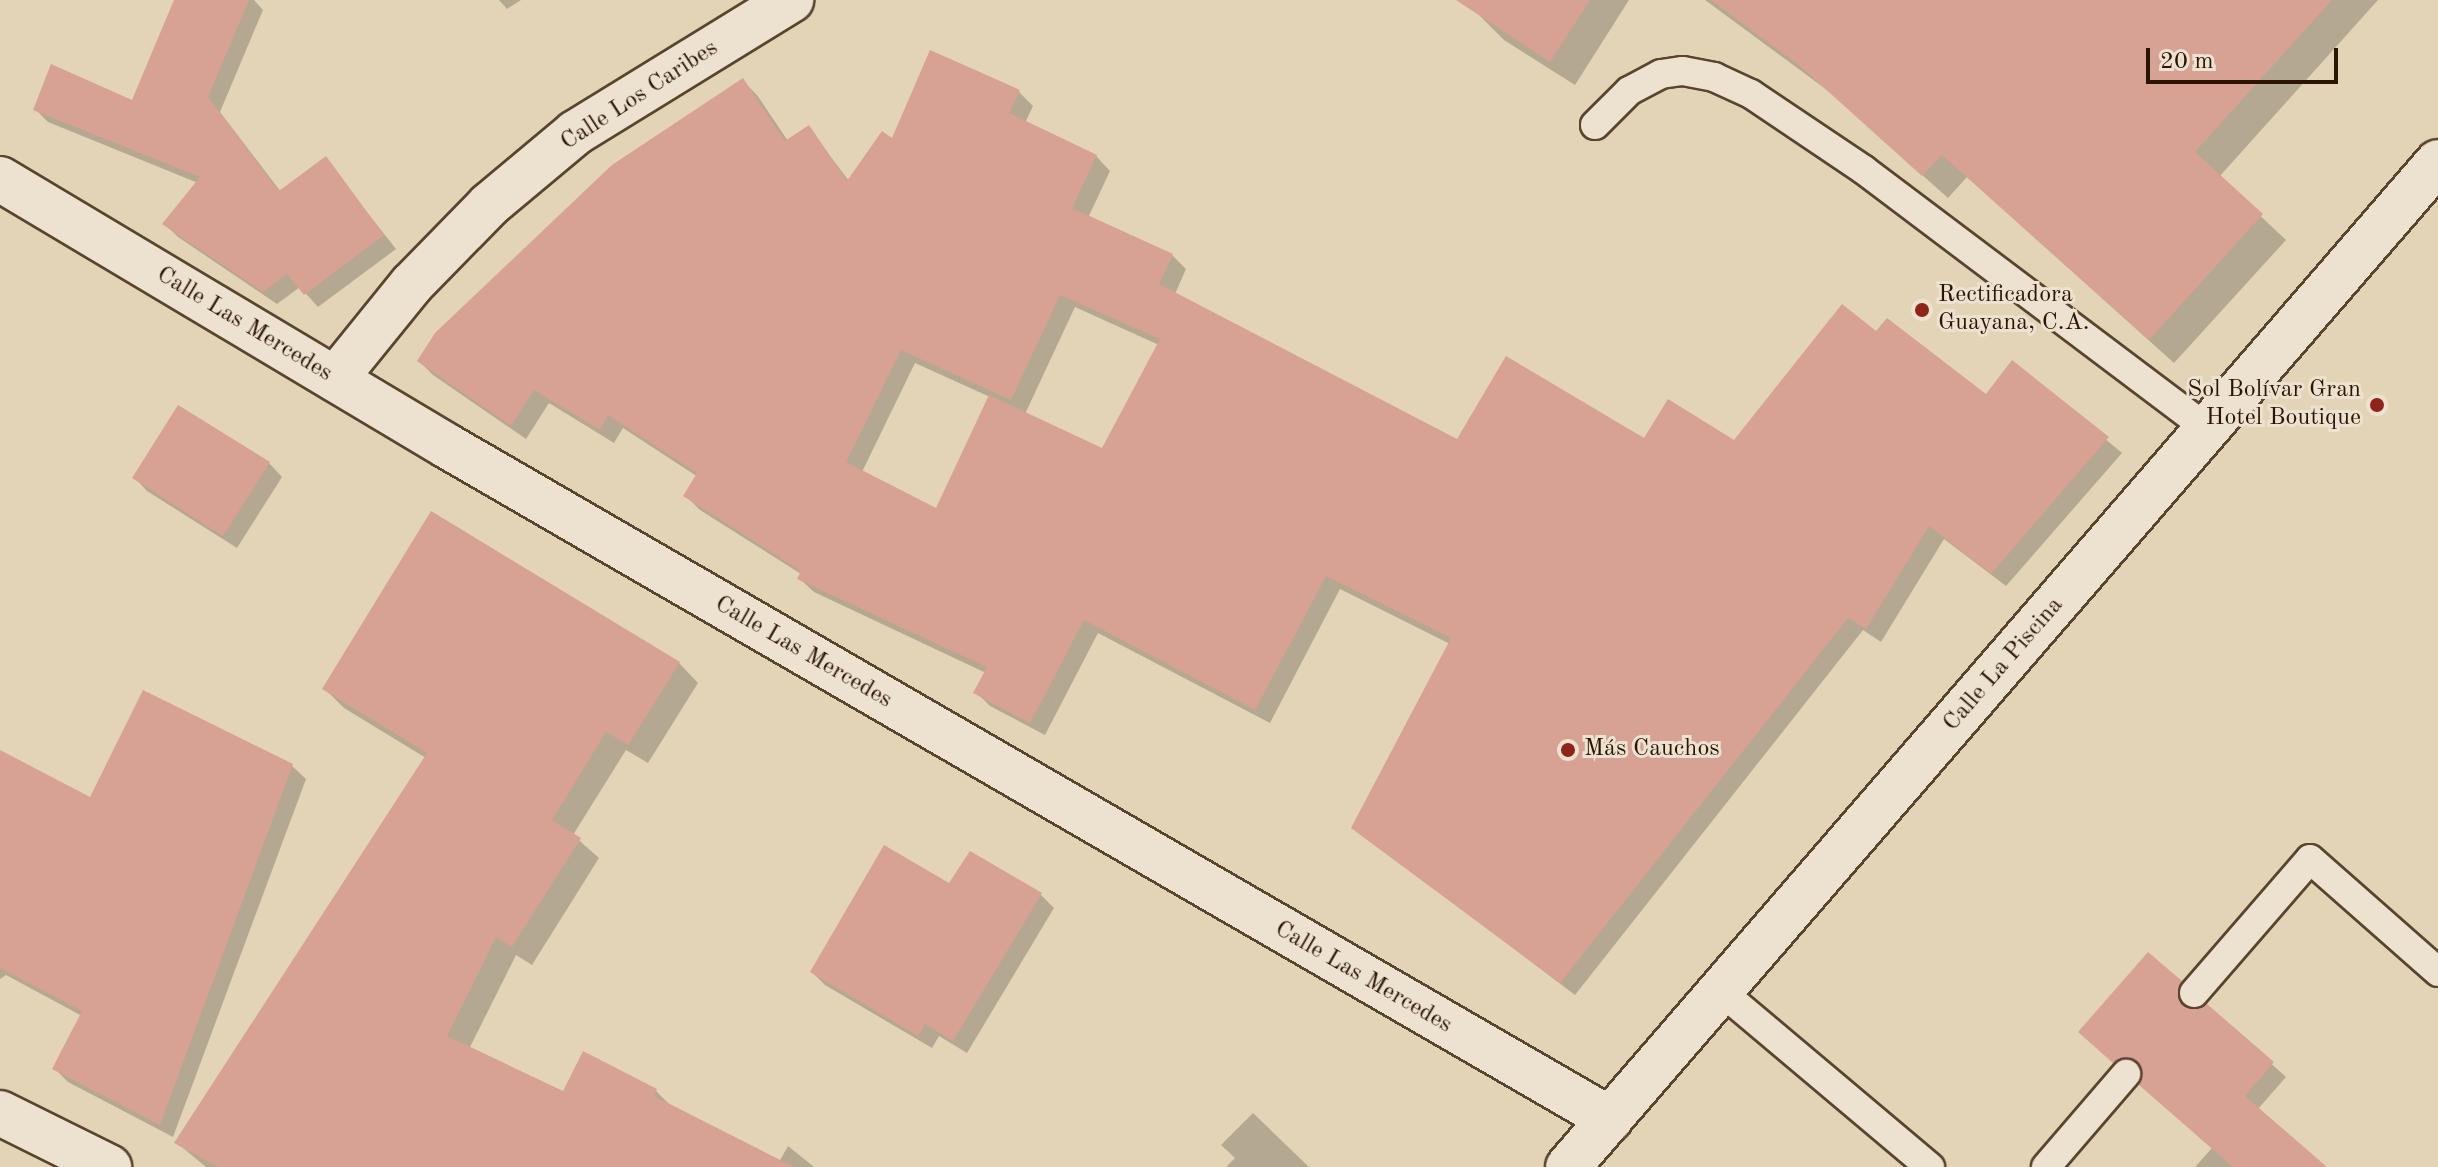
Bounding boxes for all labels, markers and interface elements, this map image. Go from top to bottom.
scale bar [2150,32,2342,82]
street label: Calle Los Caribes [556,34,724,158]
text: 20 m [2160,50,2214,74]
street label: Calle Las Mercedes [151,261,337,389]
place label: Rectificadora Guayana, C.A. [1938,282,2089,338]
marker: Rectificadora Guayana, C.A. [1913,301,1931,319]
place label: Sol Bolívar Gran Hotel Boutique [2187,377,2361,433]
marker: Sol Bolívar Gran Hotel Boutique [2368,396,2386,414]
street label: Calle Las Mercedes [709,590,897,716]
street label: Calle La Piscina [1938,592,2070,738]
place label: Más Cauchos [1584,736,1720,764]
marker: Más Cauchos [1559,741,1577,759]
street label: Calle Las Mercedes [1269,915,1457,1041]

